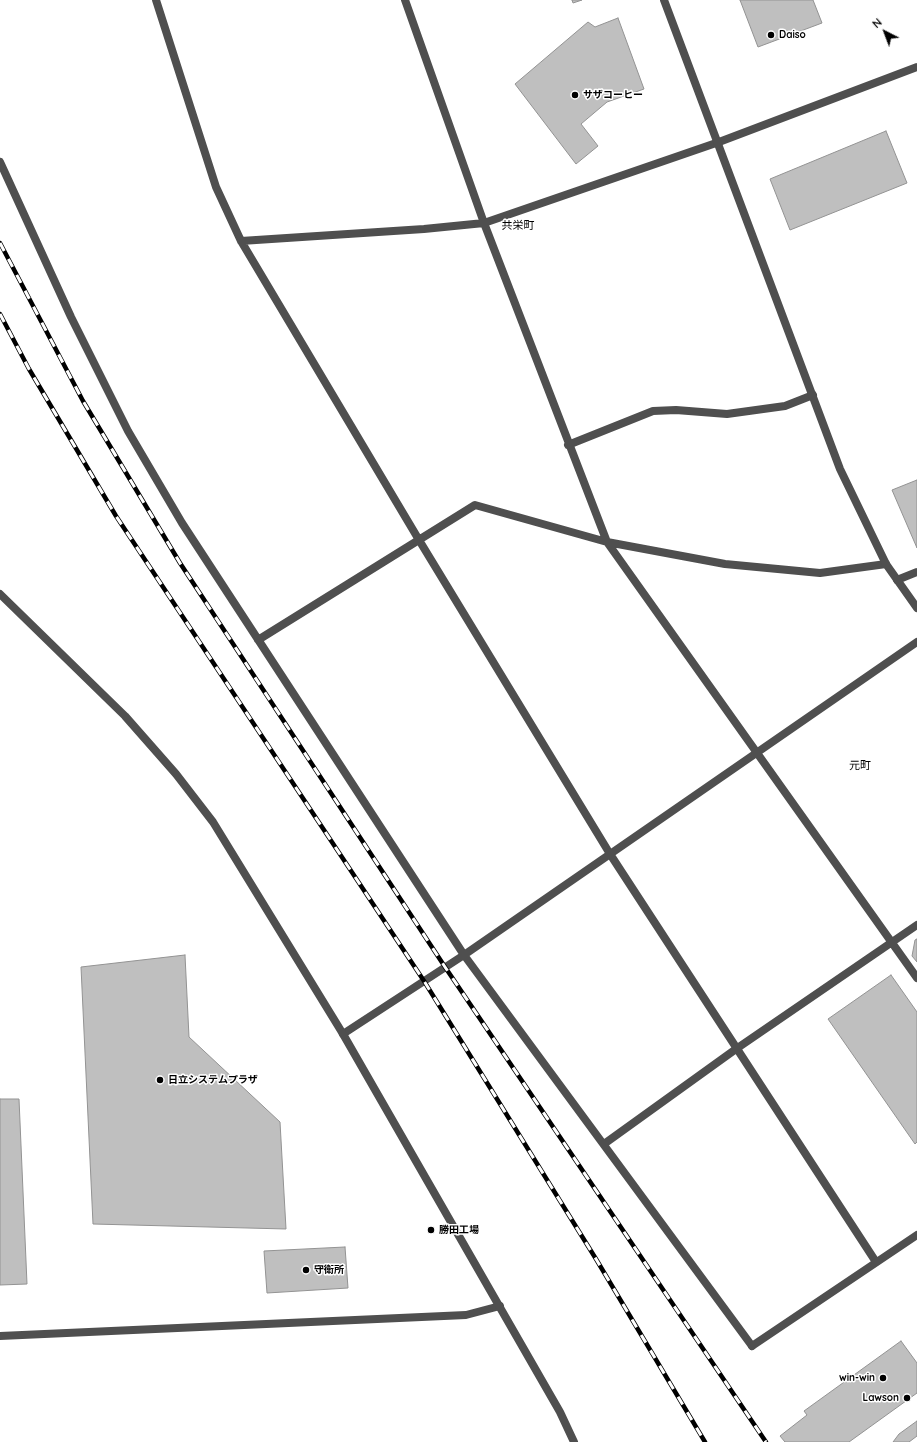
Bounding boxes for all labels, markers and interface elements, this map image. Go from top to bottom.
north arrow [865,12,905,52]
text: N [869,15,885,31]
place label: Daiso [779,29,806,41]
marker: Daiso [766,30,776,40]
place label: サザコーヒー [583,89,643,101]
marker: サザコーヒー [570,90,580,100]
district label: 共栄町 [502,219,534,233]
district label: 元町 [849,759,871,773]
place label: 日立システムプラザ [168,1074,258,1086]
marker: 日立システムプラザ [155,1075,165,1085]
place label: 勝田工場 [439,1224,479,1236]
marker: 勝田工場 [426,1225,436,1235]
place label: 守衛所 [314,1264,344,1276]
marker: 守衛所 [301,1265,311,1275]
place label: win-win [839,1372,875,1384]
marker: win-win [878,1373,888,1383]
place label: Lawson [863,1392,899,1404]
marker: Lawson [902,1393,912,1403]

